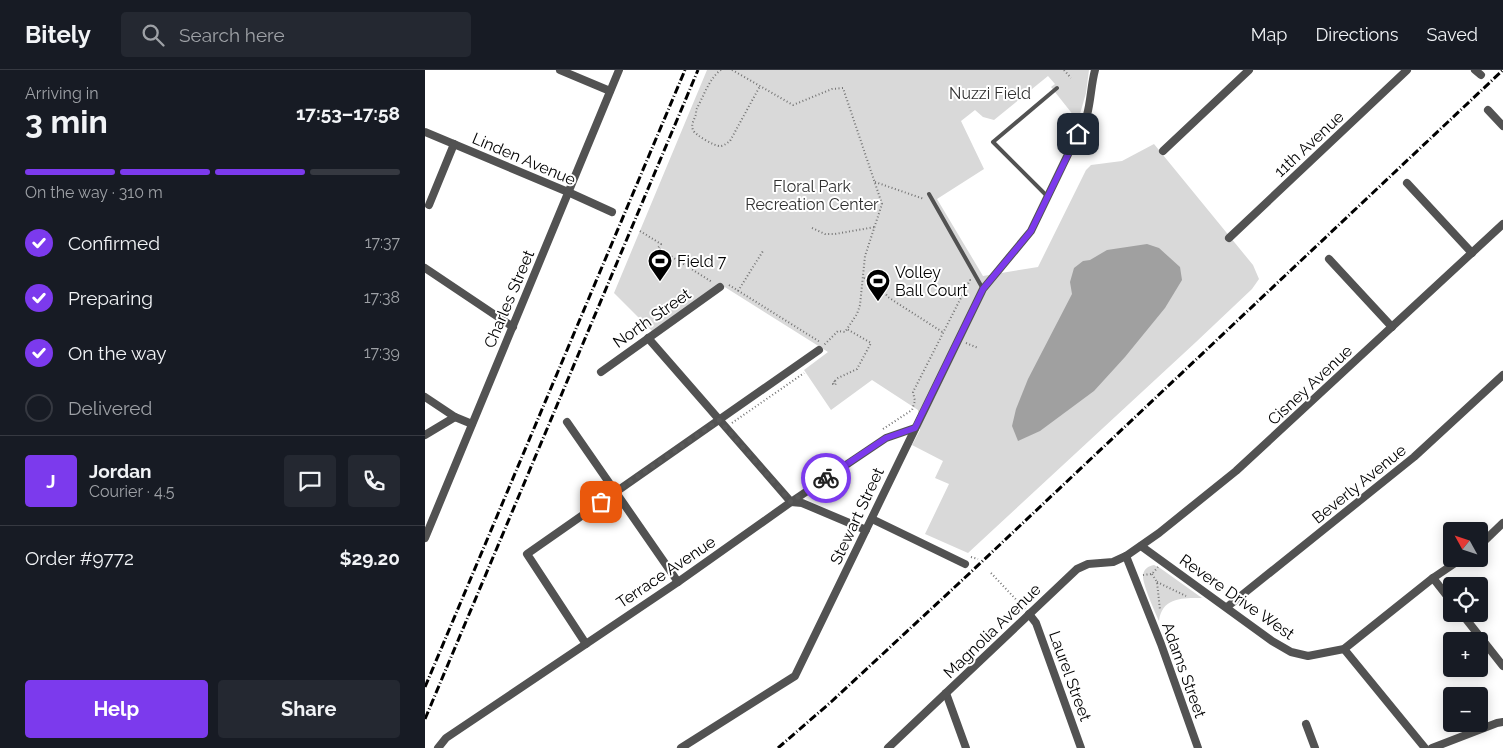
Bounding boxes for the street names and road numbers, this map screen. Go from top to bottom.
street label: 11th Avenue [1270,107,1348,181]
street label: Linden Avenue [469,129,579,189]
street label: Charles Street [480,247,538,351]
street label: North Street [609,284,695,352]
street label: Cisney Avenue [1264,341,1356,429]
street label: Beverly Avenue [1308,440,1410,528]
street label: Stewart Street [826,464,888,568]
street label: Terrace Avenue [613,532,719,612]
street label: Revere Drive West [1176,550,1299,644]
street label: Magnolia Avenue [939,580,1045,682]
street label: Adams Street [1158,620,1210,721]
street label: Laurel Street [1045,628,1095,724]

